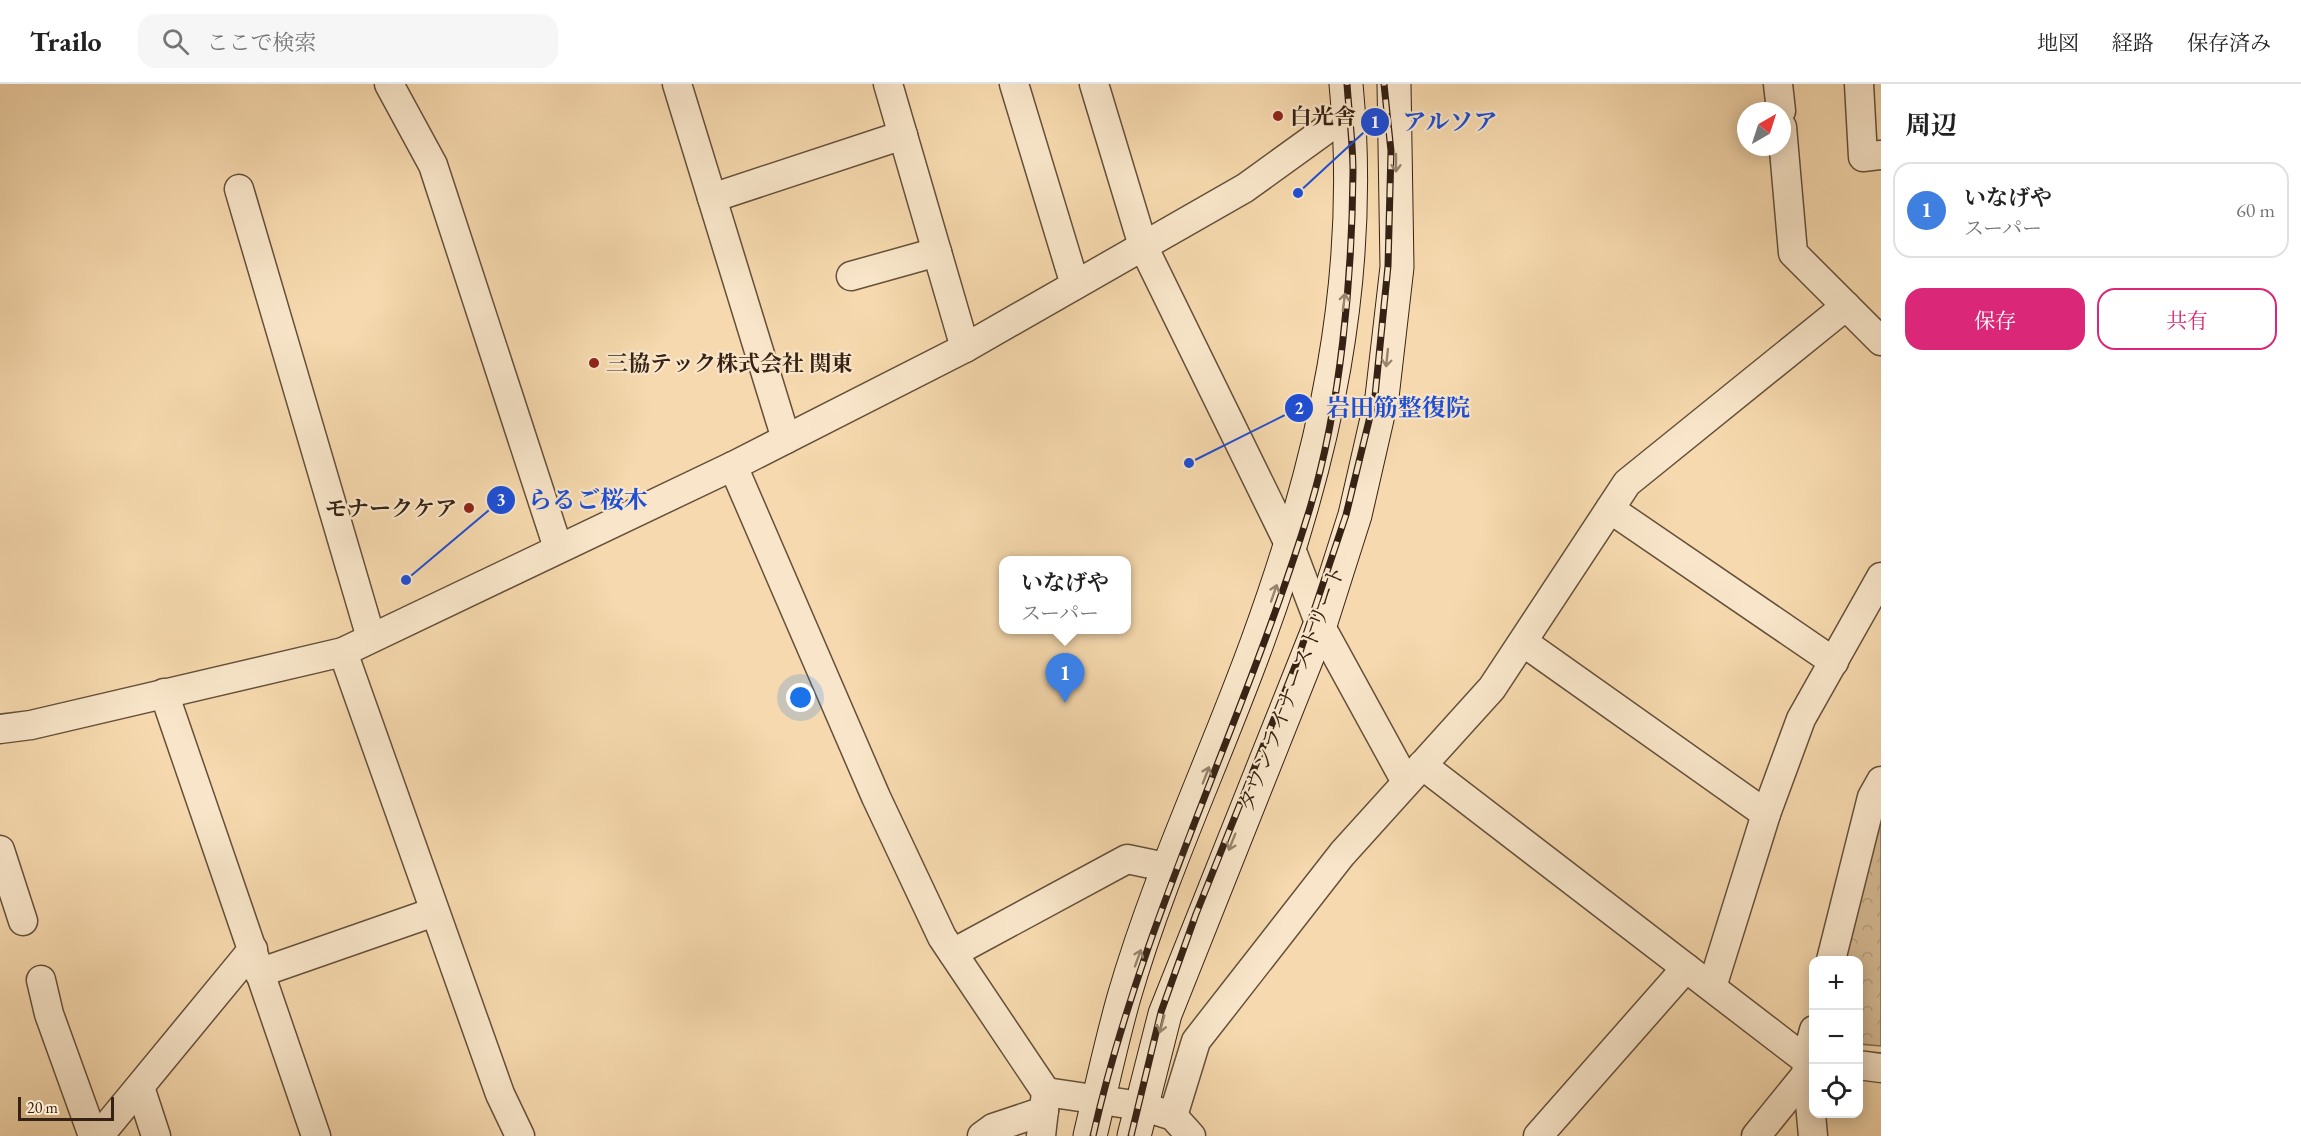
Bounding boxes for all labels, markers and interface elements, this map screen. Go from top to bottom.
search box [138,14,558,68]
text: Trailo [30,23,102,59]
icon: search [159,25,192,58]
text: ここで検索 [207,28,317,57]
text: 地図 [2037,29,2079,56]
text: 経路 [2112,29,2154,56]
text: 保存済み [2187,29,2271,56]
callout: アルソア [1360,101,1510,143]
place label: 白光舎 [1290,102,1356,131]
north arrow [1737,102,1791,156]
text: アルソア [1402,106,1498,137]
text: 周辺 [1905,108,1957,142]
marker: 白光舎 [1271,109,1285,123]
text: 1 [1370,110,1380,133]
one-way arrow [1390,153,1402,173]
text: いなげや [1964,183,2052,212]
text: 1 [1921,197,1932,223]
text: 60 m [2236,197,2275,223]
text: スーパー [1964,215,2042,241]
button: 保存 [1905,288,2085,350]
button: 共有 [2097,288,2277,350]
one-way arrow [1339,292,1350,312]
one-way arrow [1381,347,1392,367]
place label: 三協テック株式会社 関東 [606,349,853,378]
marker: 三協テック株式会社 関東 [587,356,601,370]
callout: 岩田筋整復院 [1284,387,1482,429]
text: 岩田筋整復院 [1326,392,1470,423]
text: 2 [1294,396,1304,419]
callout: らるご桜木 [486,479,660,521]
text: らるご桜木 [528,484,648,515]
text: 3 [496,488,506,511]
place label: モナークケア [325,494,457,523]
marker: モナークケア [462,501,476,515]
popup [999,556,1131,634]
street label: タウンライナーストリート [1231,561,1352,816]
text: いなげや [1021,568,1109,597]
one-way arrow [1270,584,1281,603]
text: スーパー [1021,600,1099,626]
pin: 1 [1046,654,1084,703]
your location [786,683,815,712]
one-way arrow [1201,767,1212,785]
one-way arrow [1226,832,1237,851]
one-way arrow [1133,949,1144,968]
map controls [1809,956,1863,1118]
button: + [1809,956,1863,1010]
button: − [1809,1010,1863,1064]
one-way arrow [1156,1014,1168,1033]
button: locate [1809,1064,1863,1118]
scale bar [18,1094,114,1122]
text: 20 m [27,1097,58,1118]

